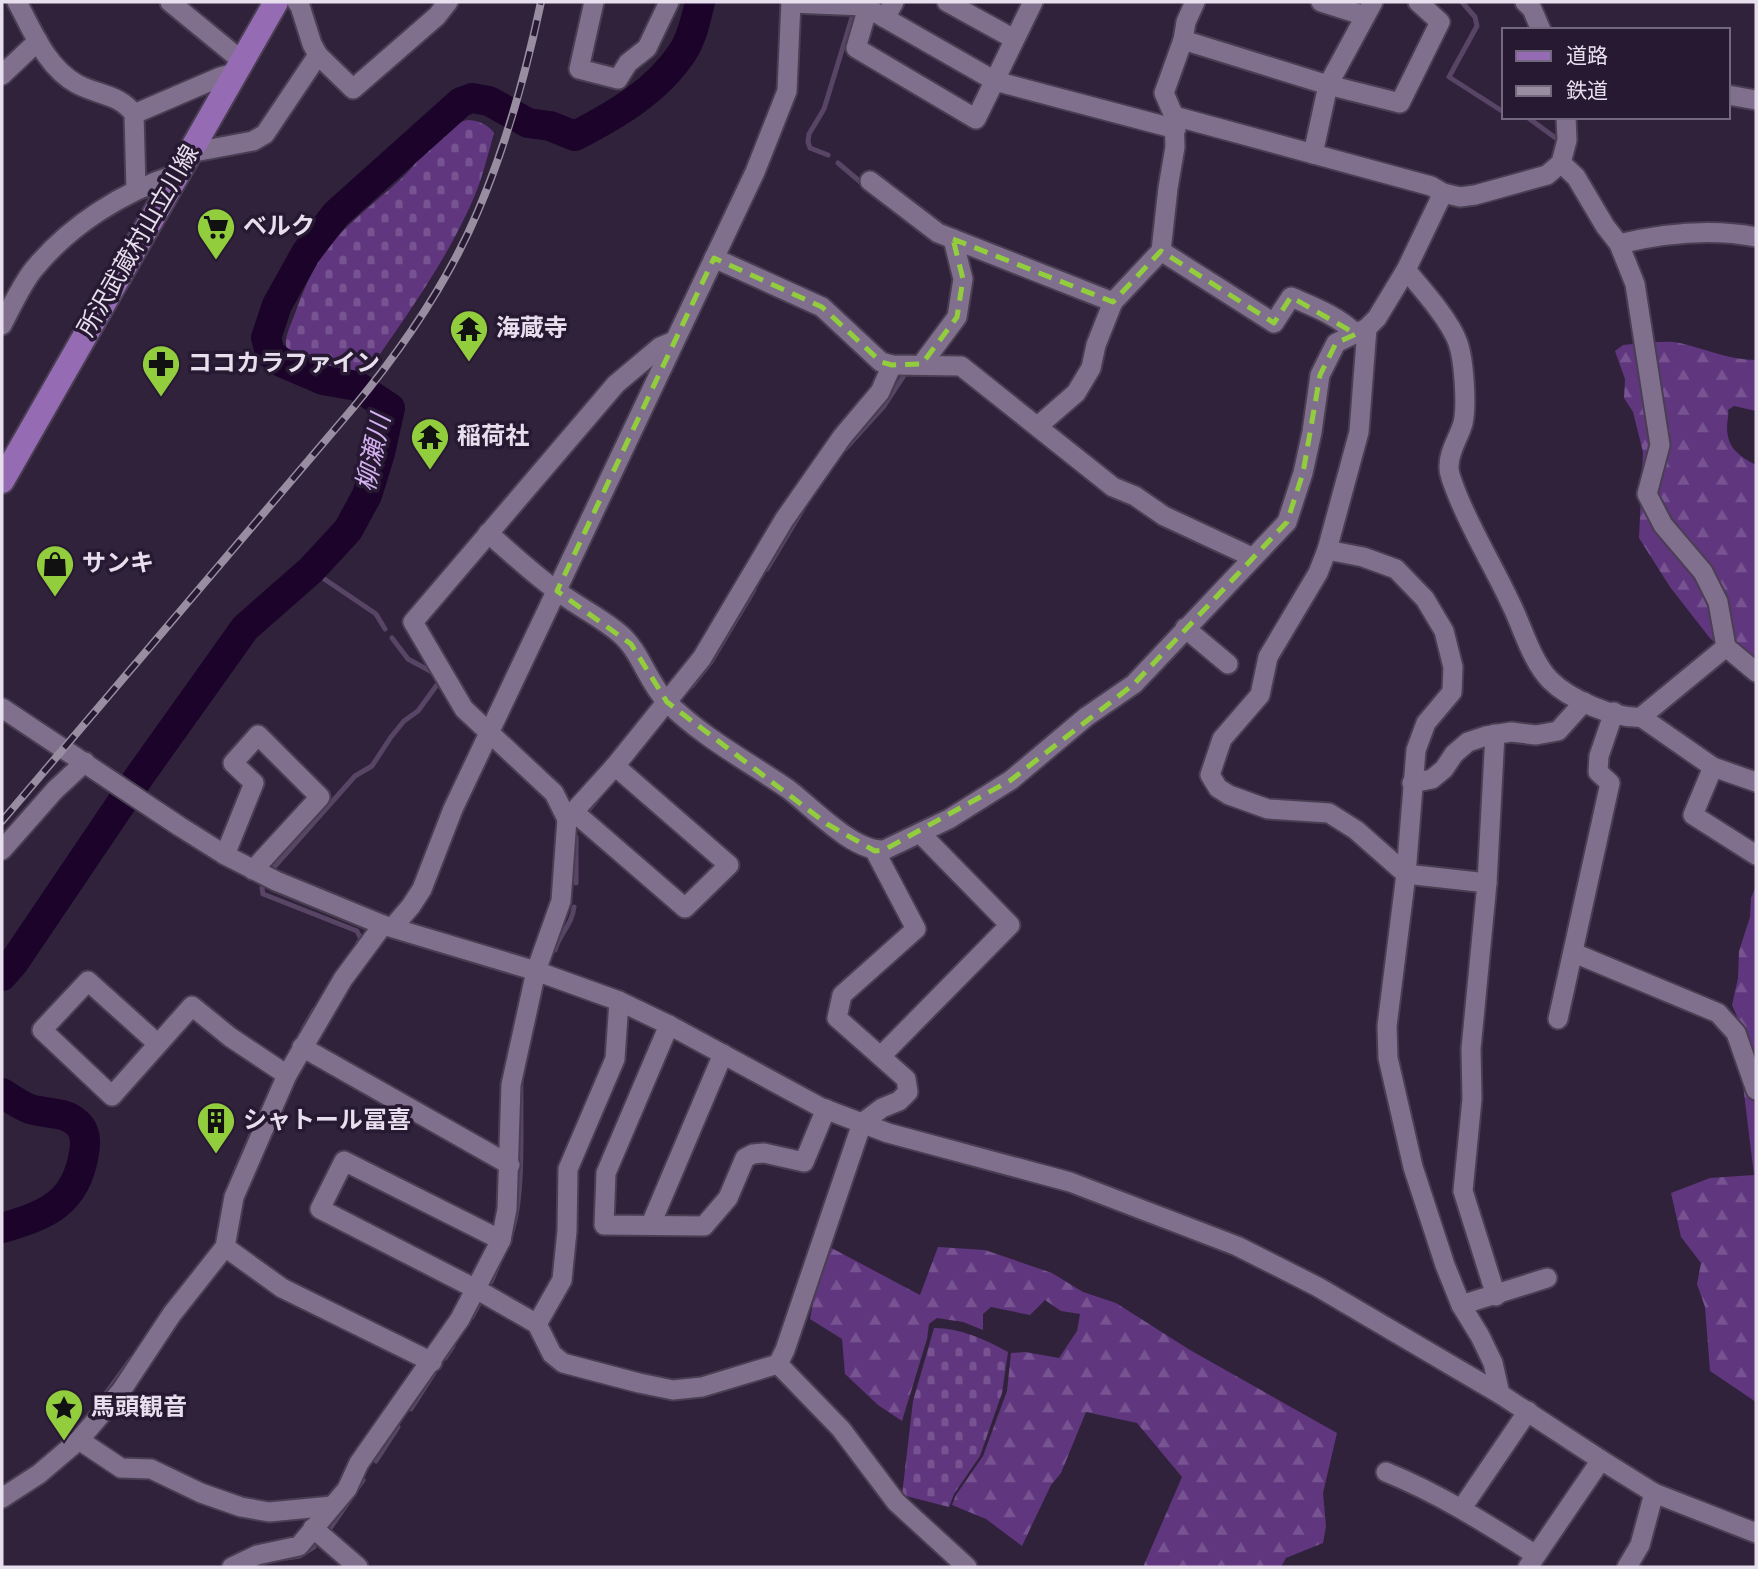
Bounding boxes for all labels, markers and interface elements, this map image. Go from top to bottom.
legend [1502,28,1730,119]
text: 道路 [1566,45,1608,67]
text: 鉄道 [1566,80,1608,102]
street label: 所沢武蔵村山立川線 [73,140,203,341]
supermarket icon: ベルク [195,206,237,261]
place label: ベルク [243,214,315,239]
temple icon: 海蔵寺 [448,308,490,363]
place label: 海蔵寺 [496,315,568,341]
pharmacy icon: ココカラファイン [140,343,182,398]
place label: ココカラファイン [188,351,380,376]
water label: 柳瀬川 [352,409,395,494]
temple icon: 稲荷社 [409,416,451,471]
place label: 稲荷社 [457,423,529,449]
shop icon: サンキ [34,543,76,598]
place label: サンキ [82,551,154,576]
building icon: シャトール冨喜 [195,1100,237,1155]
place label: シャトール冨喜 [243,1107,411,1133]
place icon: 馬頭観音 [43,1387,85,1442]
place label: 馬頭観音 [91,1394,187,1420]

